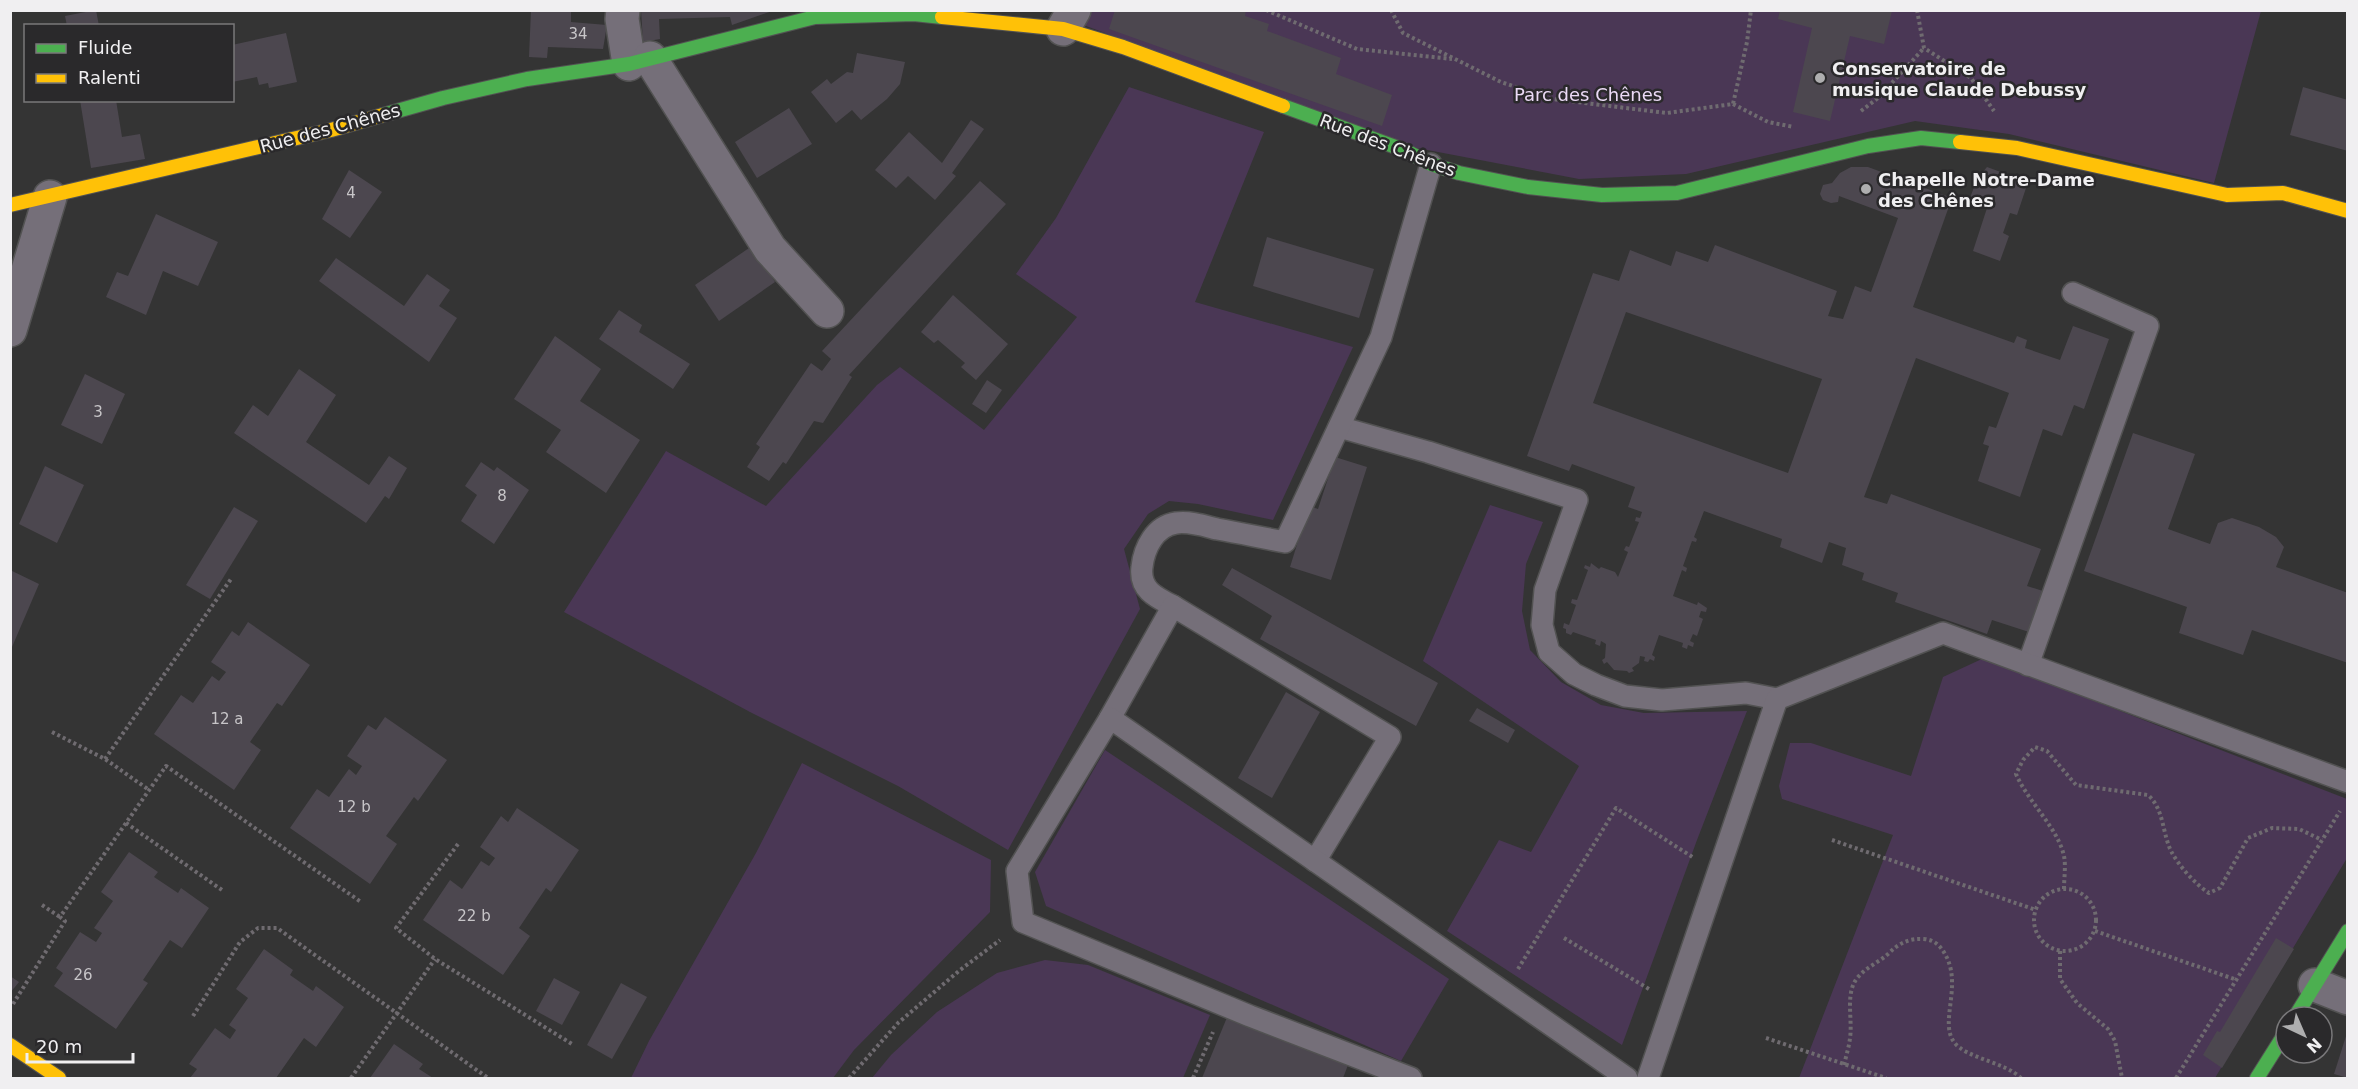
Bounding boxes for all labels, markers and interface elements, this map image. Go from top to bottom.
legend [24,24,234,102]
house number: 34 [568,25,588,43]
text: Fluide [78,37,132,58]
place label: Conservatoire de musique Claude Debussy [1832,58,2087,100]
text: Ralenti [78,67,141,88]
marker: Conservatoire de musique Claude Debussy [1813,71,1827,85]
park label: Parc des Chênes [1514,84,1662,105]
street label: Rue des Chênes [258,99,402,157]
street label: Rue des Chênes [1317,109,1459,181]
place label: Chapelle Notre-Dame des Chênes [1878,169,2095,211]
marker: Chapelle Notre-Dame des Chênes [1859,182,1873,196]
house number: 4 [346,184,356,202]
house number: 3 [93,403,103,421]
house number: 8 [497,487,507,505]
house number: 12 a [210,710,244,728]
house number: 12 b [337,798,371,816]
house number: 22 b [457,907,491,925]
house number: 26 [73,966,93,984]
north arrow [2274,1005,2334,1065]
scale bar [27,1026,134,1064]
text: N [2303,1034,2325,1057]
text: 20 m [36,1036,82,1057]

